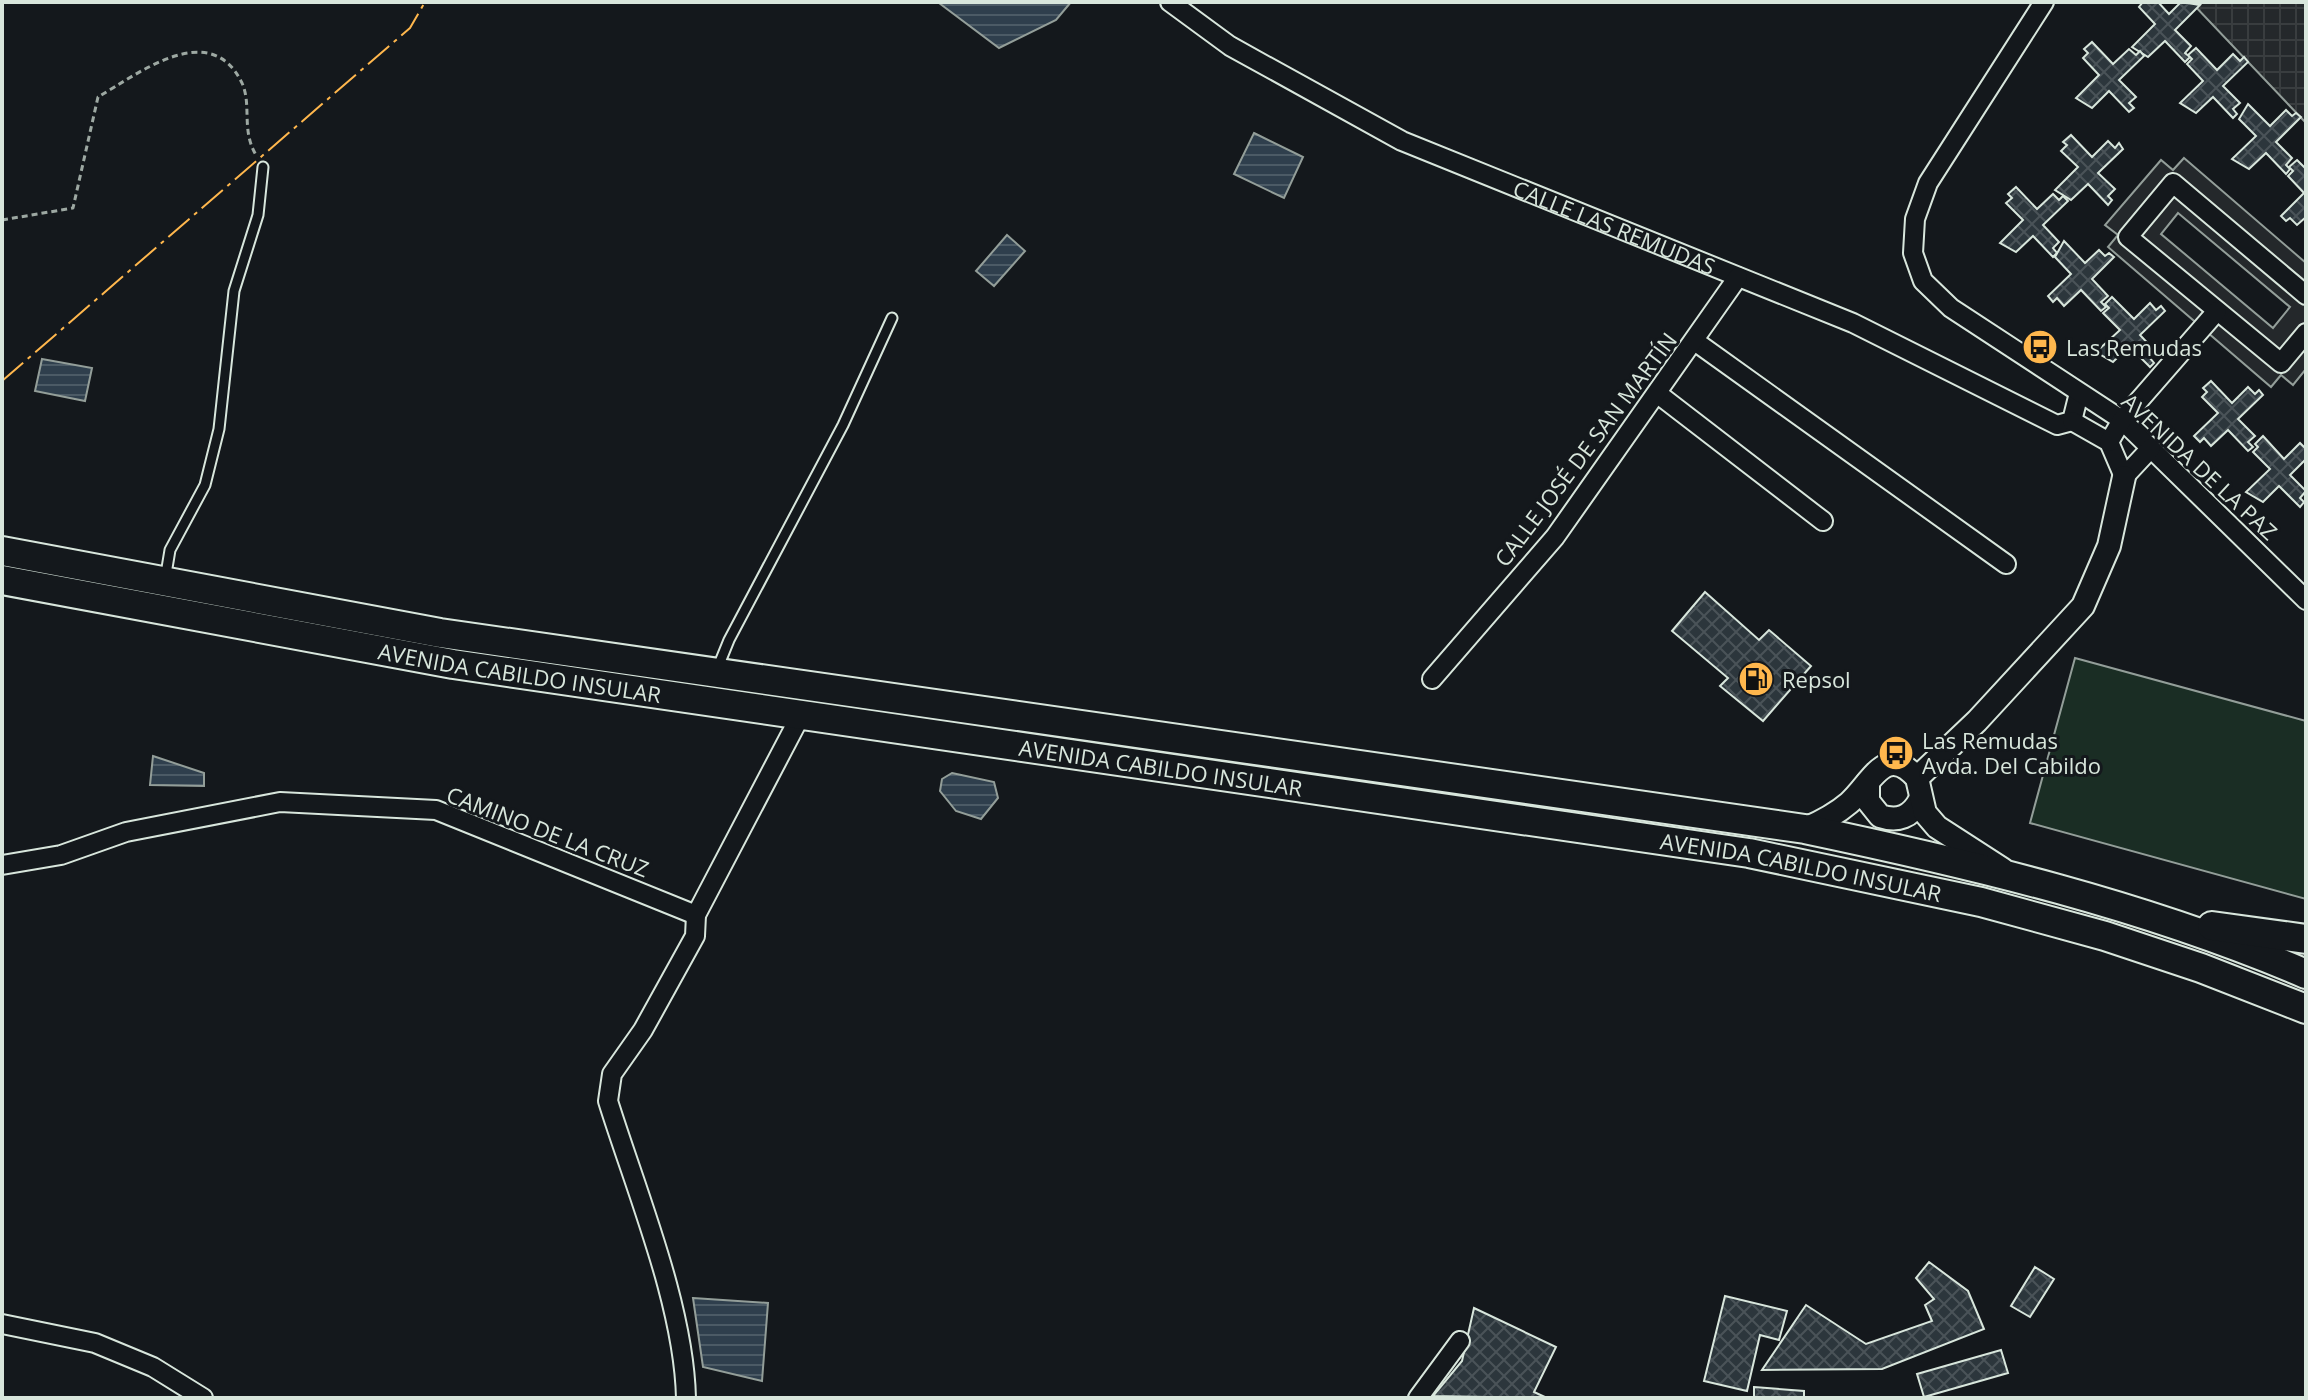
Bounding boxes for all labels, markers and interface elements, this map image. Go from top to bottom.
street label: CALLE LAS REMUDAS [1509,172,1720,281]
street label: CALLE JOSÉ DE SAN MARTÍN [1487,326,1683,572]
bus stop icon: Las Remudas [2021,328,2059,366]
place label: Las Remudas [2066,332,2202,362]
street label: AVENIDA DE LA PAZ [2116,386,2284,546]
street label: AVENIDA CABILDO INSULAR [376,635,664,709]
fuel station icon: Repsol [1737,660,1775,698]
place label: Repsol [1782,664,1851,694]
place label: Las Remudas Avda. Del Cabildo [1922,725,2101,780]
street label: AVENIDA CABILDO INSULAR [1017,732,1305,803]
bus stop icon: Las Remudas Avda. Del Cabildo [1877,734,1915,772]
street label: CAMINO DE LA CRUZ [443,779,653,883]
street label: AVENIDA CABILDO INSULAR [1658,825,1945,908]

